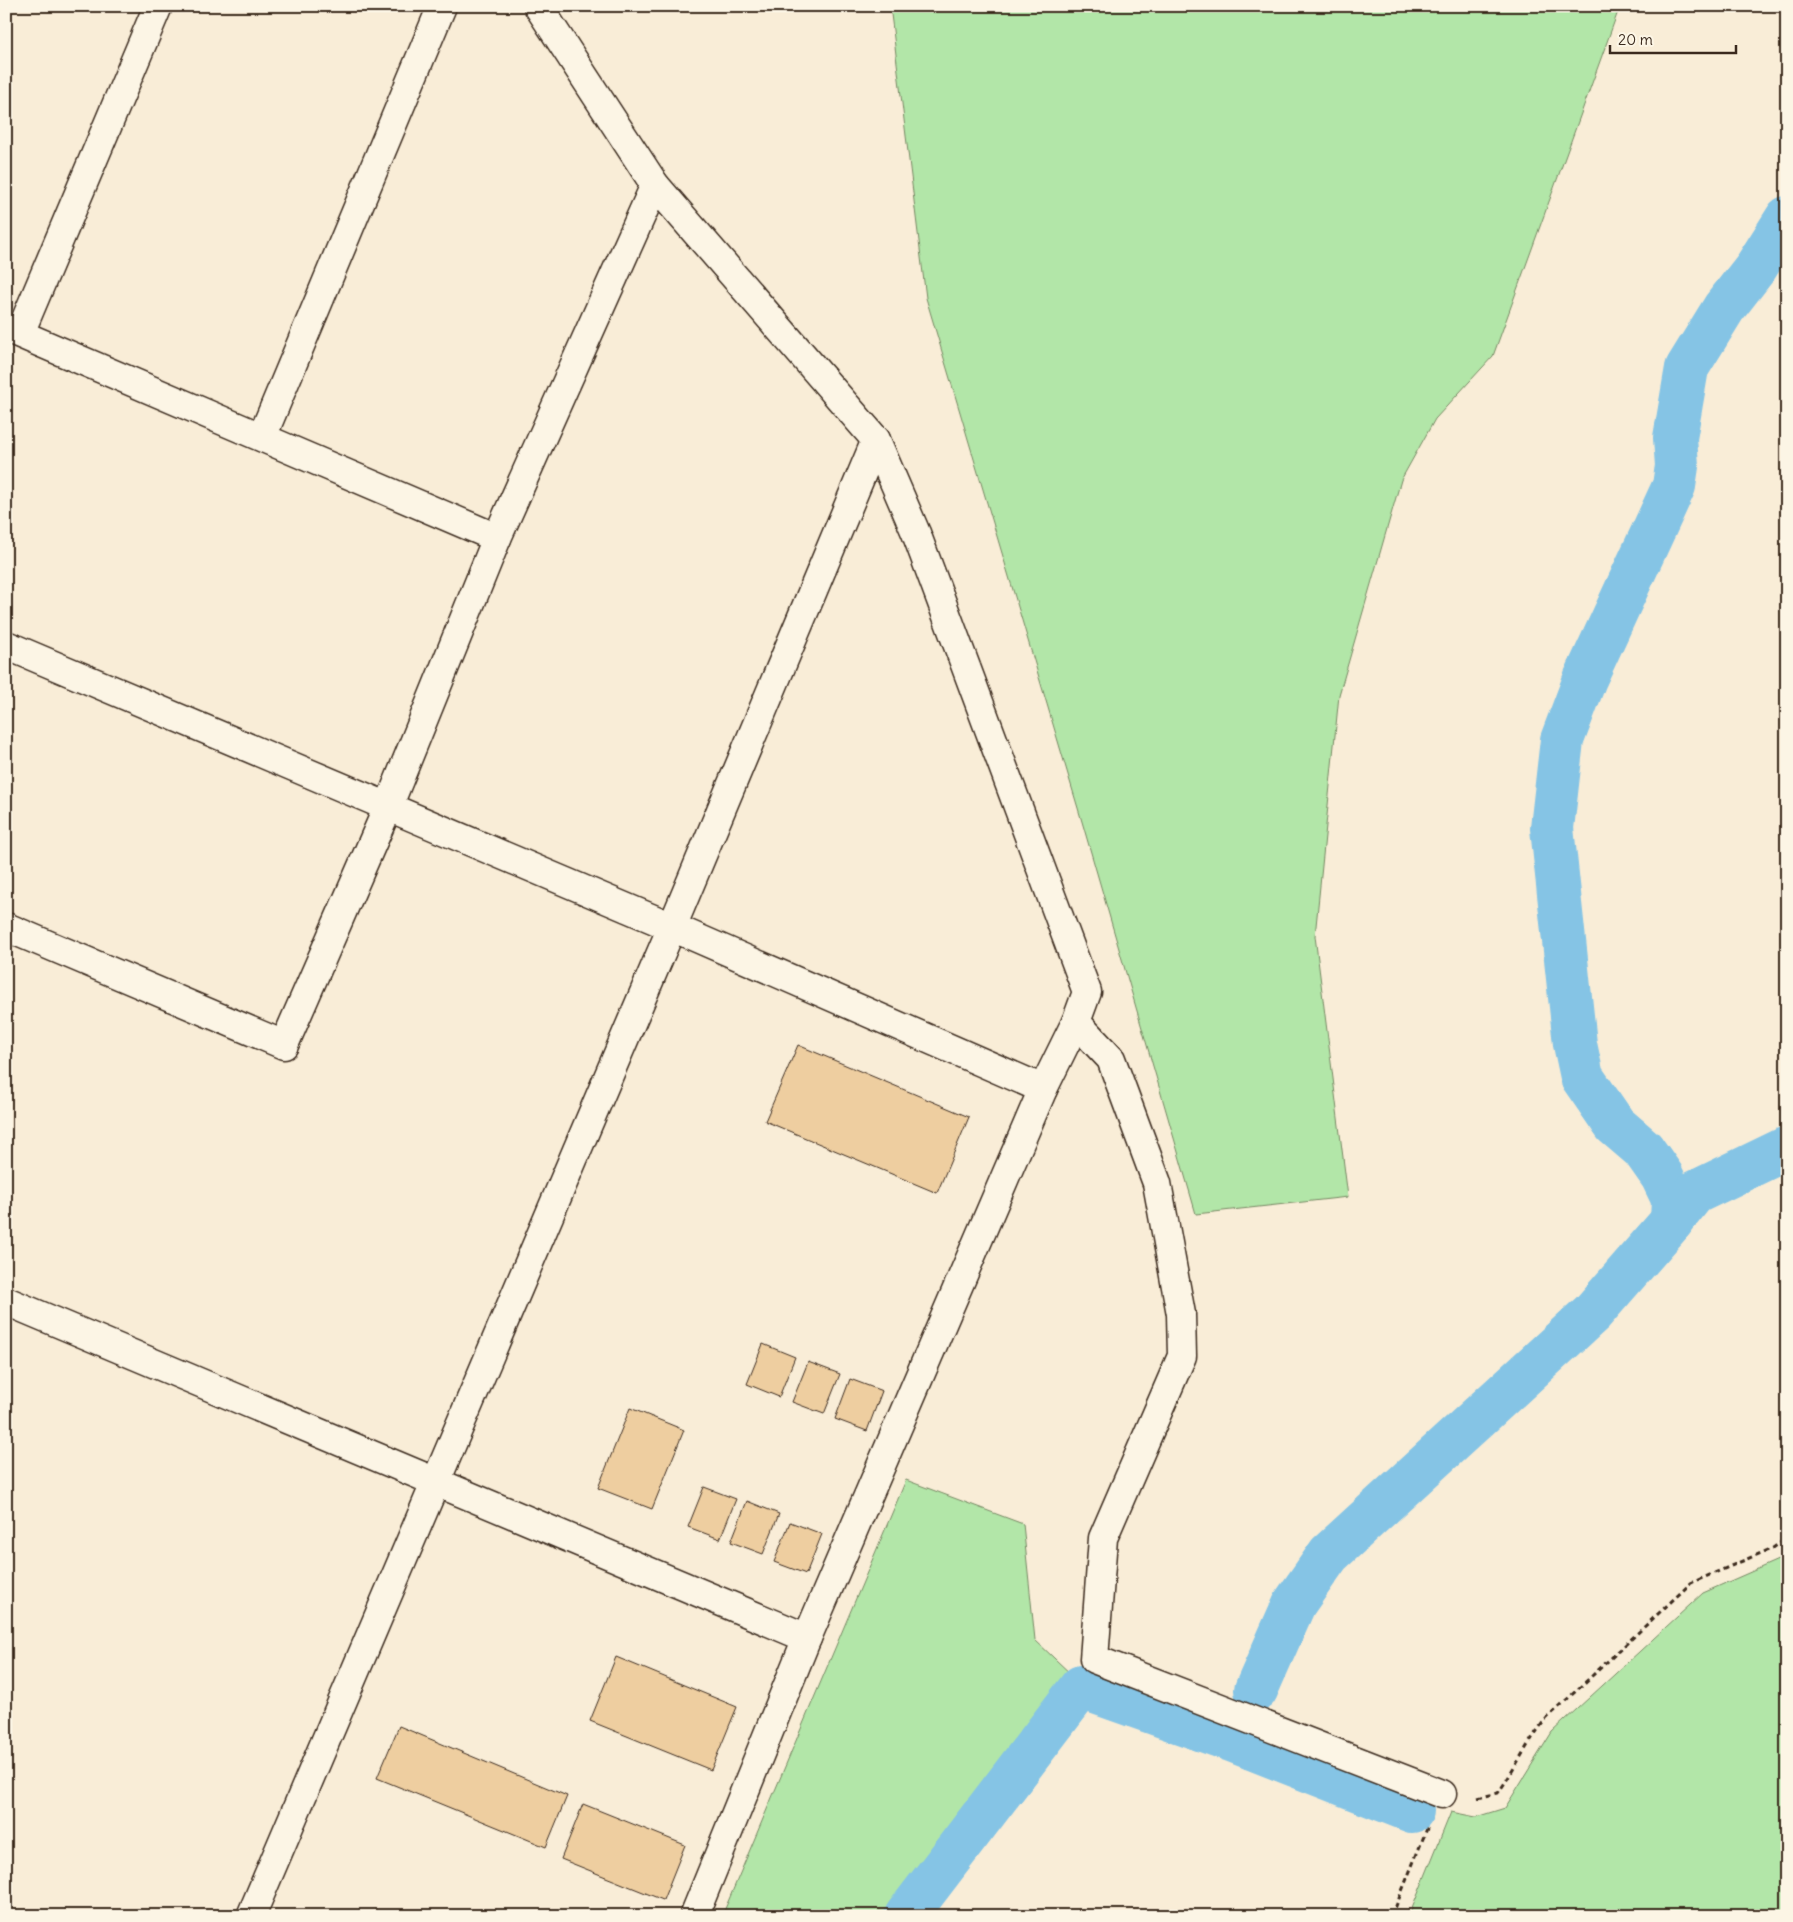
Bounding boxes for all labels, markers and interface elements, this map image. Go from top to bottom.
scale bar [1610,22,1737,54]
text: 20 m [1618,30,1653,49]

